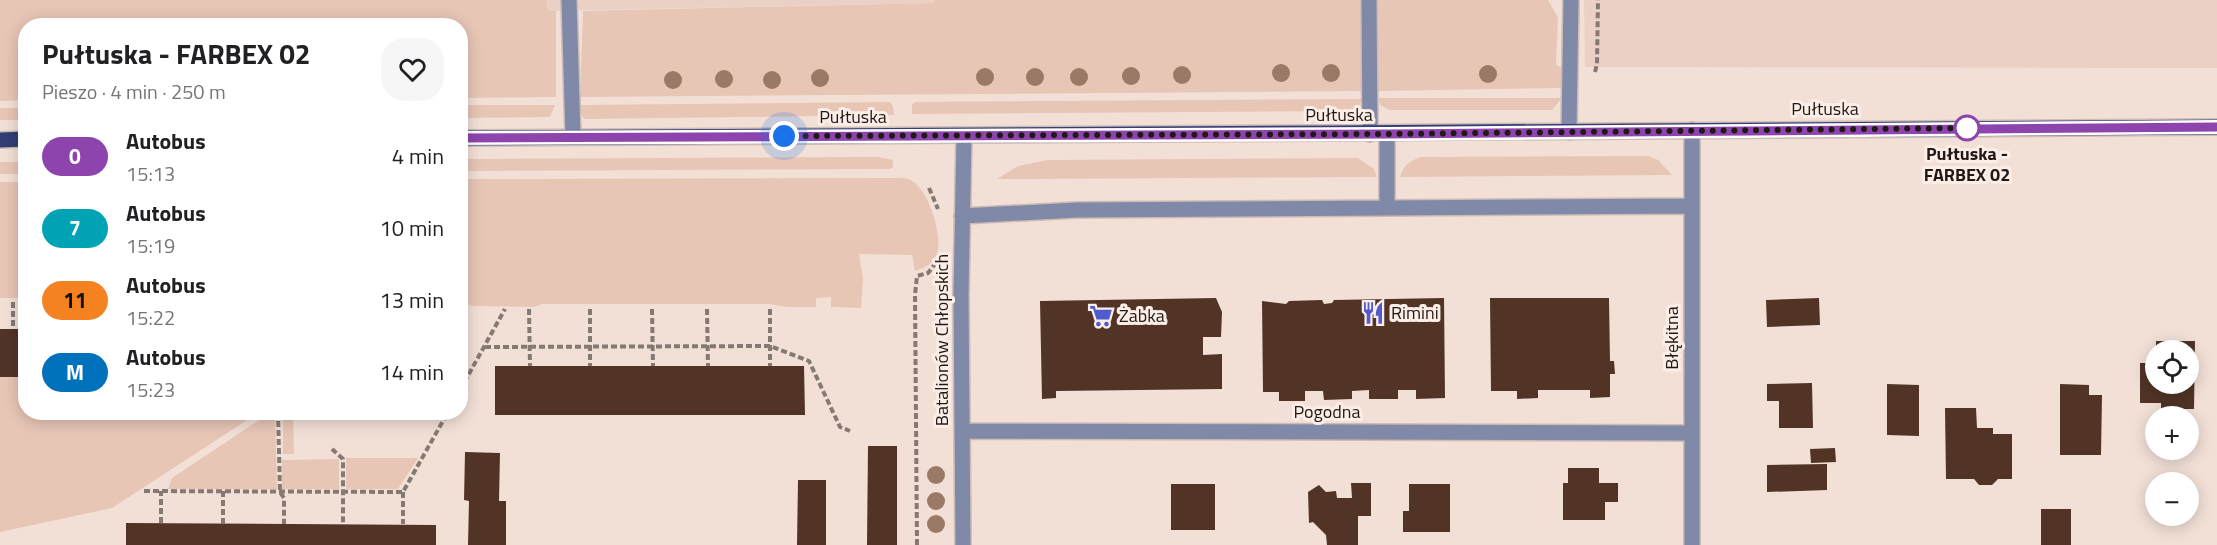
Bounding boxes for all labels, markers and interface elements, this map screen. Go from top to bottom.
text: Pułtuska - FARBEX 02 [42,32,311,75]
button: heart [381,38,444,101]
text: Pieszo · 4 min · 250 m [42,76,226,107]
street label: Pułtuska [1791,95,1859,122]
street label: Pułtuska [1305,101,1373,128]
street label: Pułtuska [819,103,887,130]
marker: Pułtuska - FARBEX 02 [1954,115,1980,141]
your location [769,121,799,151]
text: Autobus [126,124,206,158]
text: 4 min [392,139,444,173]
text: 0 [69,140,81,172]
place label: Pułtuska - FARBEX 02 [1924,140,2010,188]
text: 15:13 [126,158,175,189]
text: Autobus [126,196,206,230]
text: 10 min [379,211,444,245]
text: 7 [69,212,81,244]
text: 15:19 [126,230,175,261]
street label: Batalionów Chłopskich [928,254,955,426]
text: Autobus [126,268,206,302]
text: 13 min [379,283,444,317]
text: 11 [63,284,87,316]
place label: Rimini [1391,299,1439,326]
restaurant icon: Rimini [1360,300,1386,326]
text: 15:22 [126,302,175,333]
place label: Żabka [1119,302,1165,329]
supermarket icon: Żabka [1088,303,1114,329]
street label: Błękitna [1658,306,1685,370]
text: Autobus [126,340,206,374]
map controls [2145,340,2199,526]
button: locate [2145,340,2199,394]
text: 14 min [379,355,444,389]
text: M [66,356,84,388]
text: 15:23 [126,374,175,405]
street label: Pogodna [1293,398,1361,425]
button: + [2145,406,2199,460]
button: − [2145,472,2199,526]

